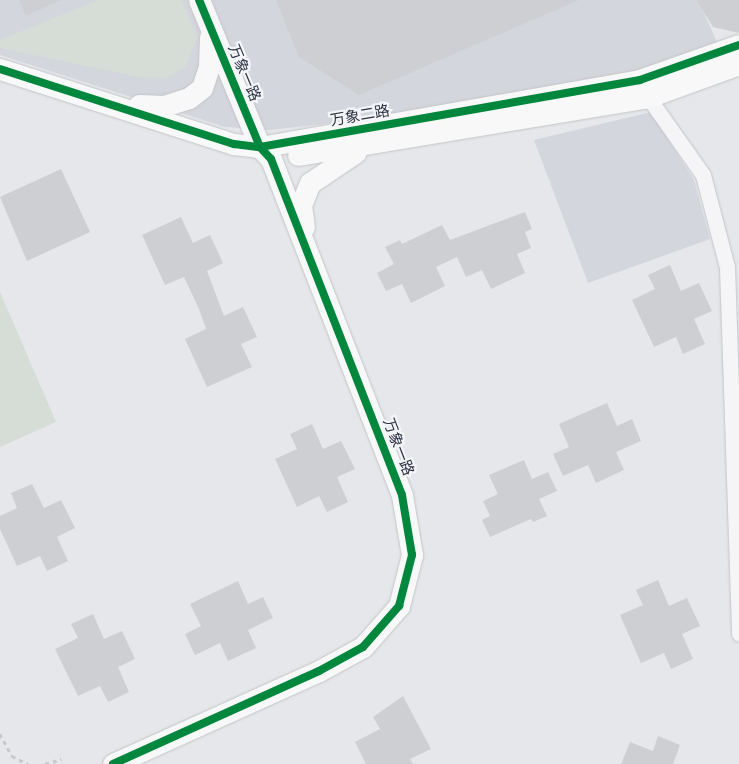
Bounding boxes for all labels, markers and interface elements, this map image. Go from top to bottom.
street label: 万象一路 [224,42,264,104]
street label: 万象二路 [329,102,391,130]
street label: 万象一路 [379,416,417,478]

